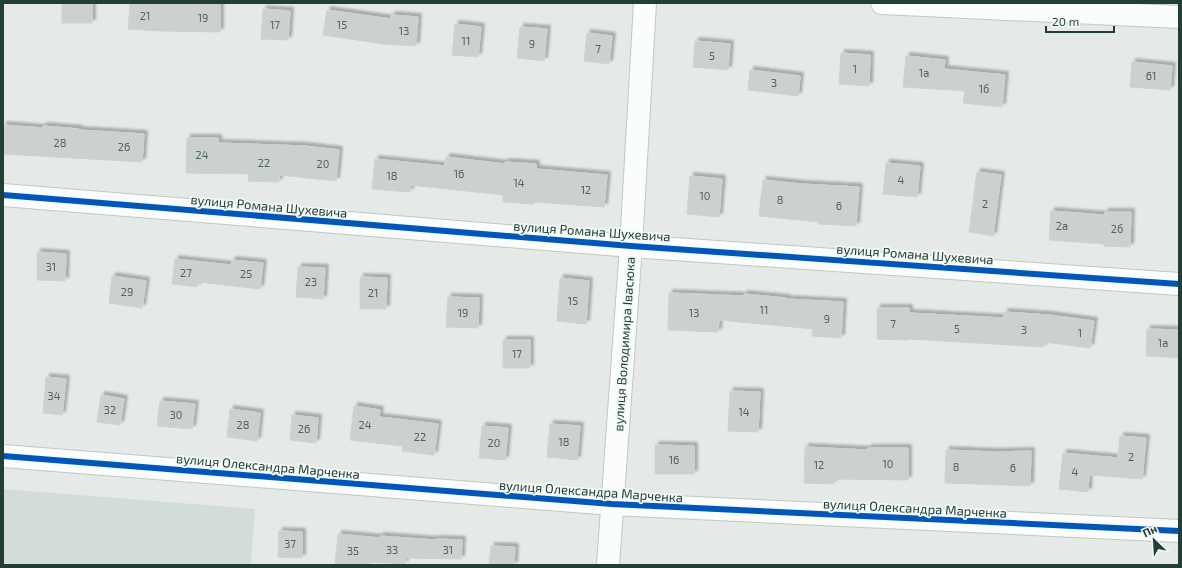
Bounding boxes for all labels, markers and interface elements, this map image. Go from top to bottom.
scale bar [1046,8,1114,34]
house number: 21 [140,9,150,22]
house number: 19 [198,11,208,24]
text: 20 m [1052,14,1079,28]
house number: 17 [270,18,280,31]
house number: 15 [337,18,347,31]
house number: 13 [399,24,409,37]
house number: 11 [462,34,470,47]
house number: 9 [529,37,535,50]
house number: 7 [595,42,601,55]
house number: 5 [709,49,715,62]
house number: 1 [853,62,857,75]
house number: 1а [919,66,929,79]
house number: 61 [1146,69,1156,82]
house number: 3 [771,76,777,89]
house number: 1б [979,82,989,95]
house number: 28 [54,136,66,149]
house number: 26 [118,140,130,153]
house number: 24 [196,148,209,161]
house number: 22 [258,156,270,169]
house number: 20 [317,157,329,170]
house number: 16 [454,167,464,180]
house number: 18 [386,169,398,182]
house number: 4 [898,173,905,186]
house number: 14 [513,176,525,189]
house number: 12 [581,183,591,196]
house number: 10 [699,189,711,202]
street label: вулиця Романа Шухевича [190,191,348,221]
house number: 8 [777,193,783,206]
house number: 2 [982,197,988,210]
house number: 6 [836,199,842,212]
street label: вулиця Романа Шухевича [513,218,671,244]
house number: 2а [1056,219,1068,232]
house number: 2б [1111,222,1123,235]
street label: вулиця Романа Шухевича [836,241,994,267]
street label: вулиця Володимира Івасюка [610,256,638,432]
house number: 31 [46,260,56,273]
house number: 27 [180,266,192,279]
house number: 25 [240,267,252,280]
house number: 23 [305,275,317,288]
house number: 29 [121,285,133,298]
house number: 21 [368,286,378,299]
house number: 15 [568,294,578,307]
house number: 11 [760,303,768,316]
house number: 19 [458,306,468,319]
house number: 13 [689,306,699,319]
house number: 9 [824,312,830,325]
house number: 7 [890,317,896,330]
house number: 5 [954,322,960,335]
house number: 3 [1021,323,1027,336]
house number: 1 [1078,326,1082,339]
house number: 1а [1158,336,1168,349]
house number: 17 [512,347,522,360]
house number: 34 [48,389,61,402]
house number: 32 [104,403,116,416]
house number: 14 [738,405,750,418]
house number: 30 [170,408,182,421]
house number: 28 [237,418,249,431]
house number: 24 [359,418,372,431]
house number: 26 [298,422,310,435]
house number: 22 [414,430,426,443]
house number: 18 [558,435,570,448]
house number: 20 [488,436,500,449]
street label: вулиця Олександра Марченка [176,450,360,482]
house number: 2 [1128,450,1134,463]
house number: 16 [669,453,679,466]
house number: 10 [882,457,894,470]
house number: 12 [814,458,824,471]
house number: 8 [953,460,959,473]
house number: 6 [1010,461,1016,474]
house number: 4 [1072,465,1079,478]
street label: вулиця Олександра Марченка [499,477,683,505]
street label: вулиця Олександра Марченка [823,495,1007,521]
north arrow [1134,520,1174,560]
text: Пн [1140,522,1159,539]
house number: 37 [284,537,296,550]
house number: 33 [386,543,398,556]
house number: 31 [443,543,453,556]
house number: 35 [347,544,359,557]

